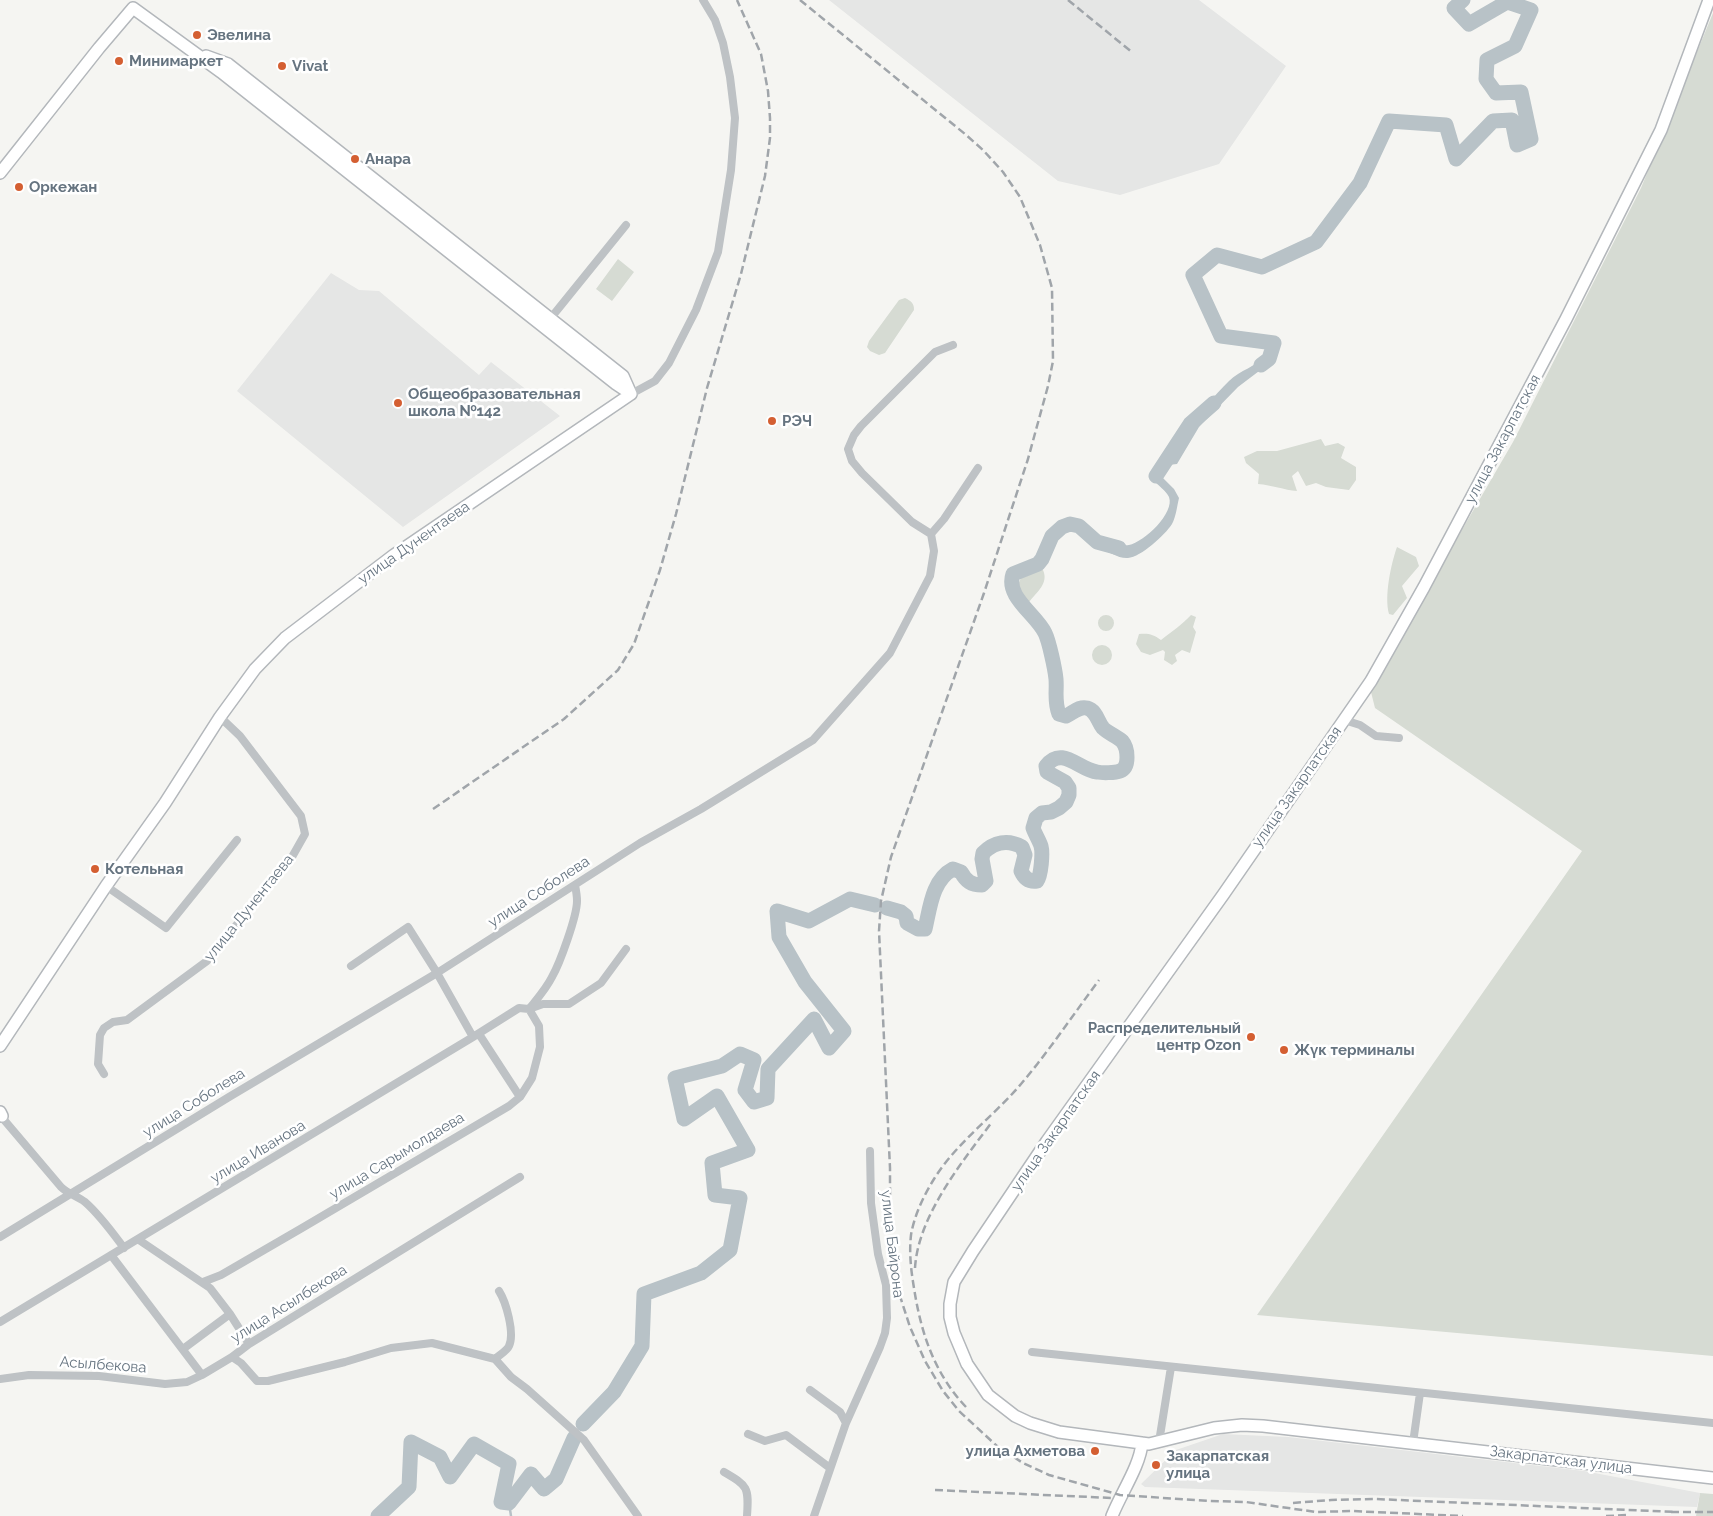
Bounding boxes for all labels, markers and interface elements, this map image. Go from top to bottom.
place label: Эвелина [207,26,271,44]
marker: Эвелина [191,29,203,41]
place label: Минимаркет [129,52,223,70]
marker: Минимаркет [113,55,125,67]
place label: Vivat [292,57,328,75]
marker: Vivat [276,60,288,72]
place label: Анара [365,150,411,168]
marker: Анара [349,153,361,165]
place label: Оркежан [29,178,97,196]
marker: Оркежан [13,181,25,193]
street label: улица Закарпатская [1461,371,1545,507]
place label: Общеобразовательная школа №142 [408,385,581,420]
marker: Общеобразовательная школа №142 [392,397,404,409]
place label: РЭЧ [782,412,812,430]
marker: РЭЧ [766,415,778,427]
street label: улица Дунентаева [355,498,473,588]
street label: улица Закарпатская [1248,723,1346,851]
street label: улица Дунентаева [200,851,298,965]
street label: улица Соболева [485,853,593,931]
place label: Котельная [105,860,183,878]
marker: Котельная [89,863,101,875]
place label: Распределительный центр Ozon [1088,1019,1241,1054]
marker: Распределительный центр Ozon [1245,1031,1257,1043]
place label: Жүк терминалы [1294,1041,1415,1059]
marker: Жүк терминалы [1278,1044,1290,1056]
street label: улица Соболева [140,1064,248,1142]
street label: улица Закарпатская [1007,1067,1105,1195]
street label: улица Сарымолдаева [326,1109,468,1203]
street label: улица Иванова [207,1117,309,1187]
street label: улица Байрона [876,1189,908,1299]
street label: улица Асылбекова [228,1261,350,1347]
street label: Асылбекова [59,1353,147,1377]
place label: улица Ахметова [966,1442,1085,1460]
street label: Закарпатская улица [1489,1442,1633,1478]
marker: улица Ахметова [1089,1445,1101,1457]
place label: Закарпатская улица [1166,1447,1269,1482]
marker: Закарпатская улица [1150,1459,1162,1471]

